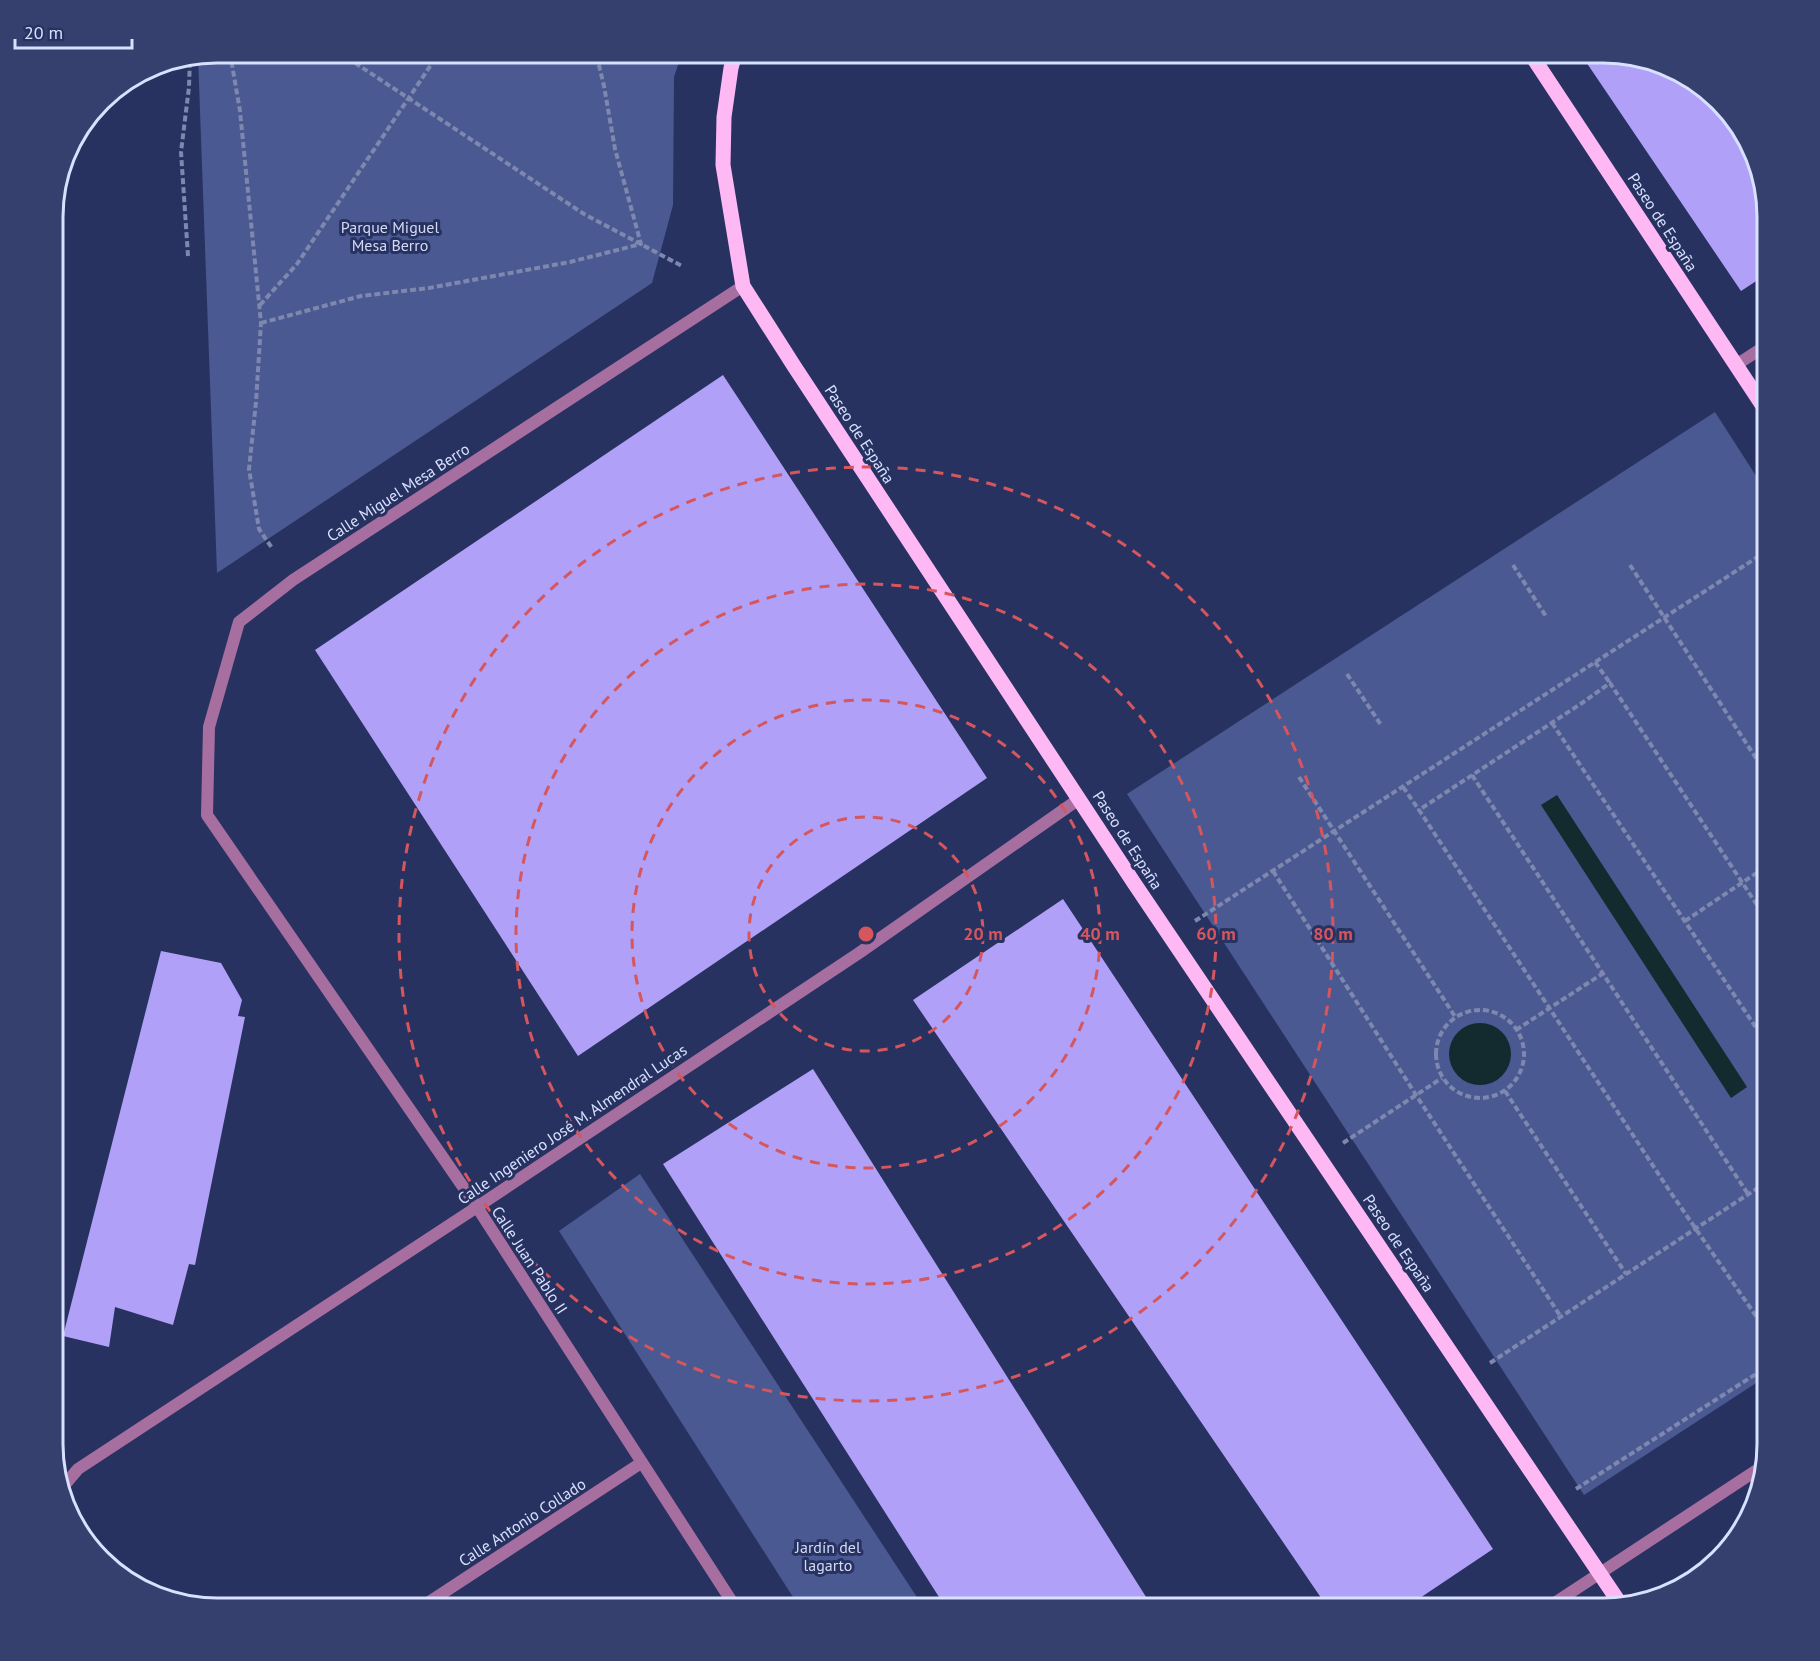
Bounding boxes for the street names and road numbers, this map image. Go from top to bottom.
street label: Paseo de España [1624,169,1702,275]
street label: Paseo de España [821,381,899,487]
street label: Calle Miguel Mesa Berro [323,438,473,546]
street label: Paseo de España [1089,787,1167,893]
street label: Calle Ingeniero José M. Almendral Lucas [453,1039,691,1208]
street label: Paseo de España [1359,1190,1439,1296]
street label: Calle Juan Pablo II [488,1202,572,1318]
street label: Calle Antonio Collado [455,1473,589,1571]

